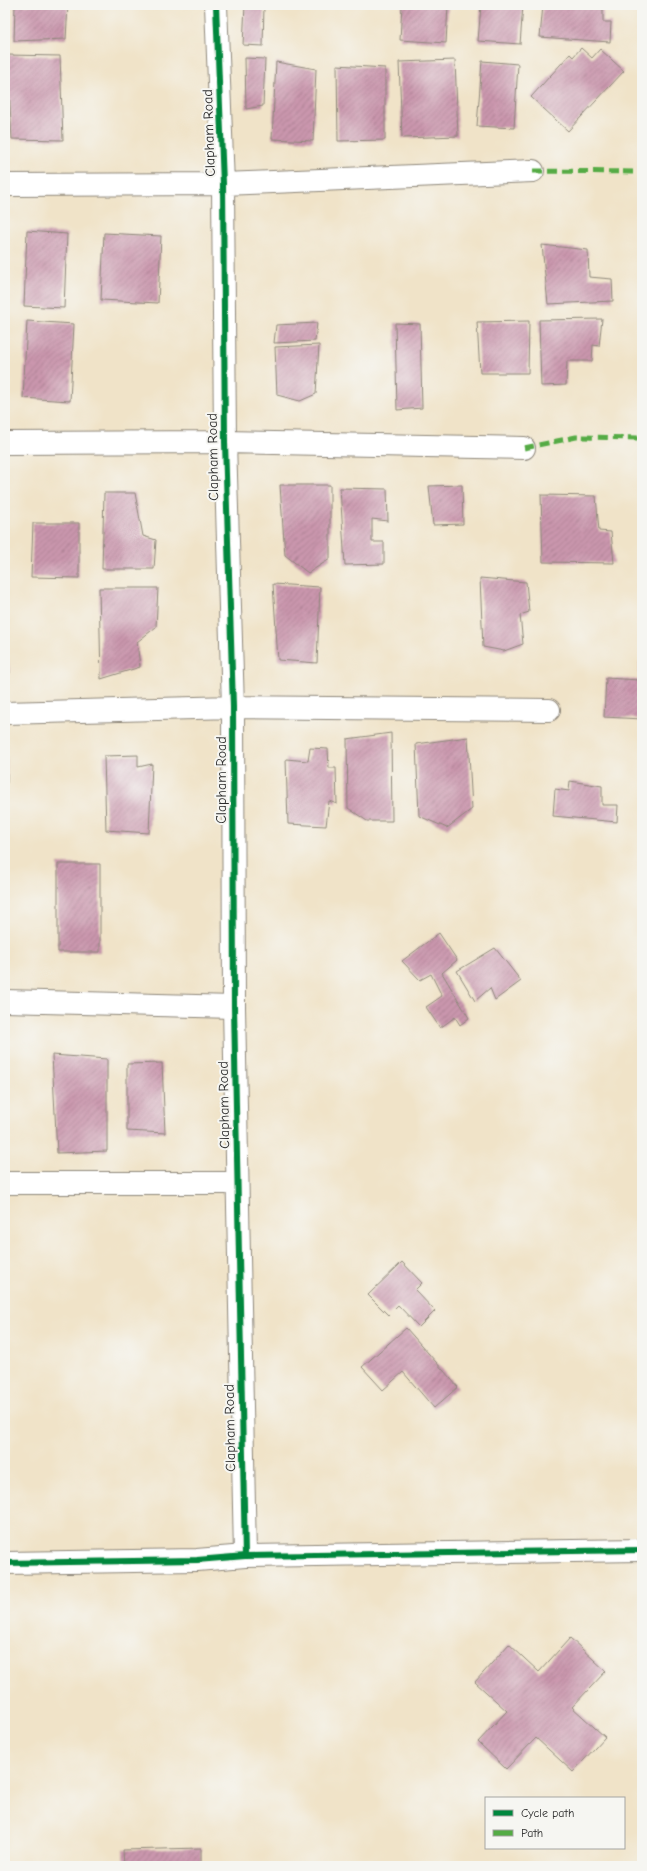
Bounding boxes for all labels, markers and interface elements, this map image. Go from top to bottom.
street label: Clapham Road [199,89,219,177]
street label: Clapham Road [204,413,222,501]
street label: Clapham Road [213,736,230,824]
street label: Clapham Road [215,1061,233,1149]
street label: Clapham Road [221,1384,239,1472]
legend [485,1797,625,1849]
text: Cycle path [521,1806,574,1820]
text: Path [521,1826,543,1840]

